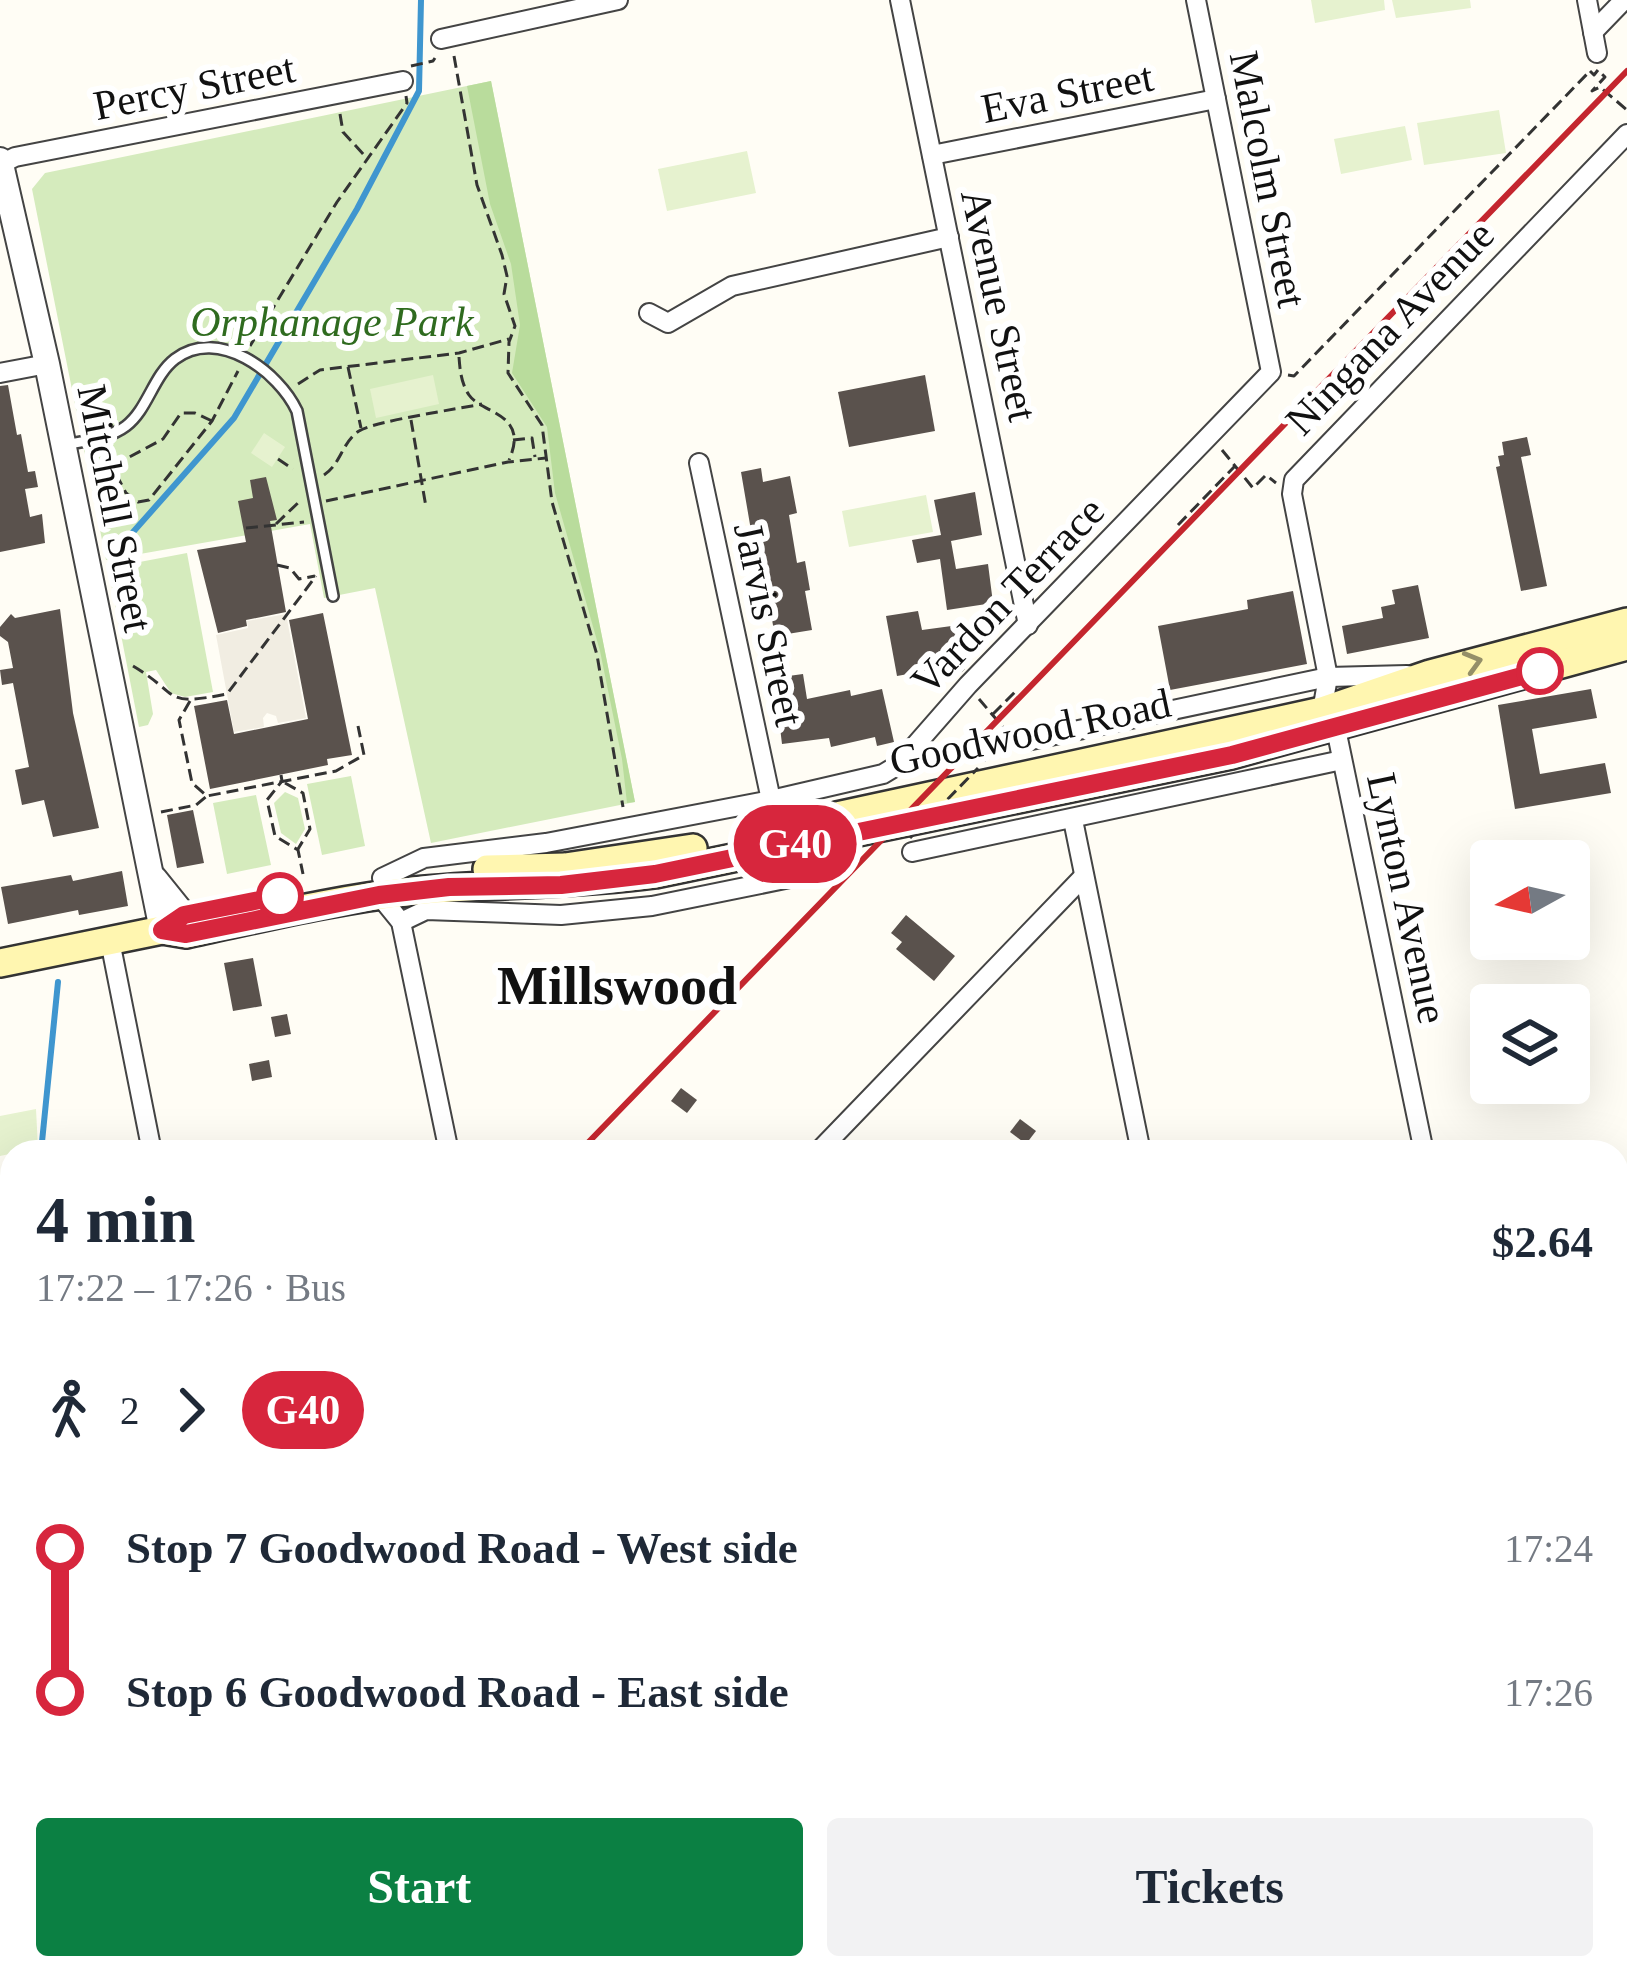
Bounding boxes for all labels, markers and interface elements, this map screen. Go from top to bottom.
street label: Percy Street [90,45,299,129]
street label: Malcolm Street [1221,47,1315,312]
street label: Eva Street [978,54,1157,132]
street label: Avenue Street [952,185,1046,426]
street label: Ningana Avenue [1277,212,1503,444]
park label: Orphanage Park [190,299,475,345]
street label: Mitchell Street [69,381,162,636]
street label: Vardon Terrace [902,488,1113,704]
street label: Jarvis Street [725,518,813,730]
unlabelled marker [1518,649,1562,693]
one-way arrow [1462,651,1483,676]
street label: Goodwood Road [886,680,1175,784]
street label: Lynton Avenue [1358,769,1456,1028]
line badge: G40 [726,805,864,883]
text: G40 [758,821,832,867]
north arrow [1470,840,1590,960]
map controls [1470,840,1590,1104]
unlabelled marker [258,874,302,918]
district label: Millswood [497,956,737,1016]
button: layers [1470,984,1590,1104]
text: 4 min [36,1183,196,1256]
text: $2.64 [1492,1217,1593,1267]
text: 17:22 – 17:26 · Bus [36,1266,346,1309]
icon: walk [36,1377,102,1443]
icon: forward [158,1377,224,1443]
text: G40 [266,1387,340,1433]
text: 2 [120,1389,140,1432]
text: Stop 7 Goodwood Road - West side [126,1523,798,1573]
text: 17:24 [1504,1527,1593,1570]
text: Stop 6 Goodwood Road - East side [126,1667,789,1717]
text: 17:26 [1504,1671,1593,1714]
button: Start [36,1818,803,1956]
button: Tickets [827,1818,1593,1956]

